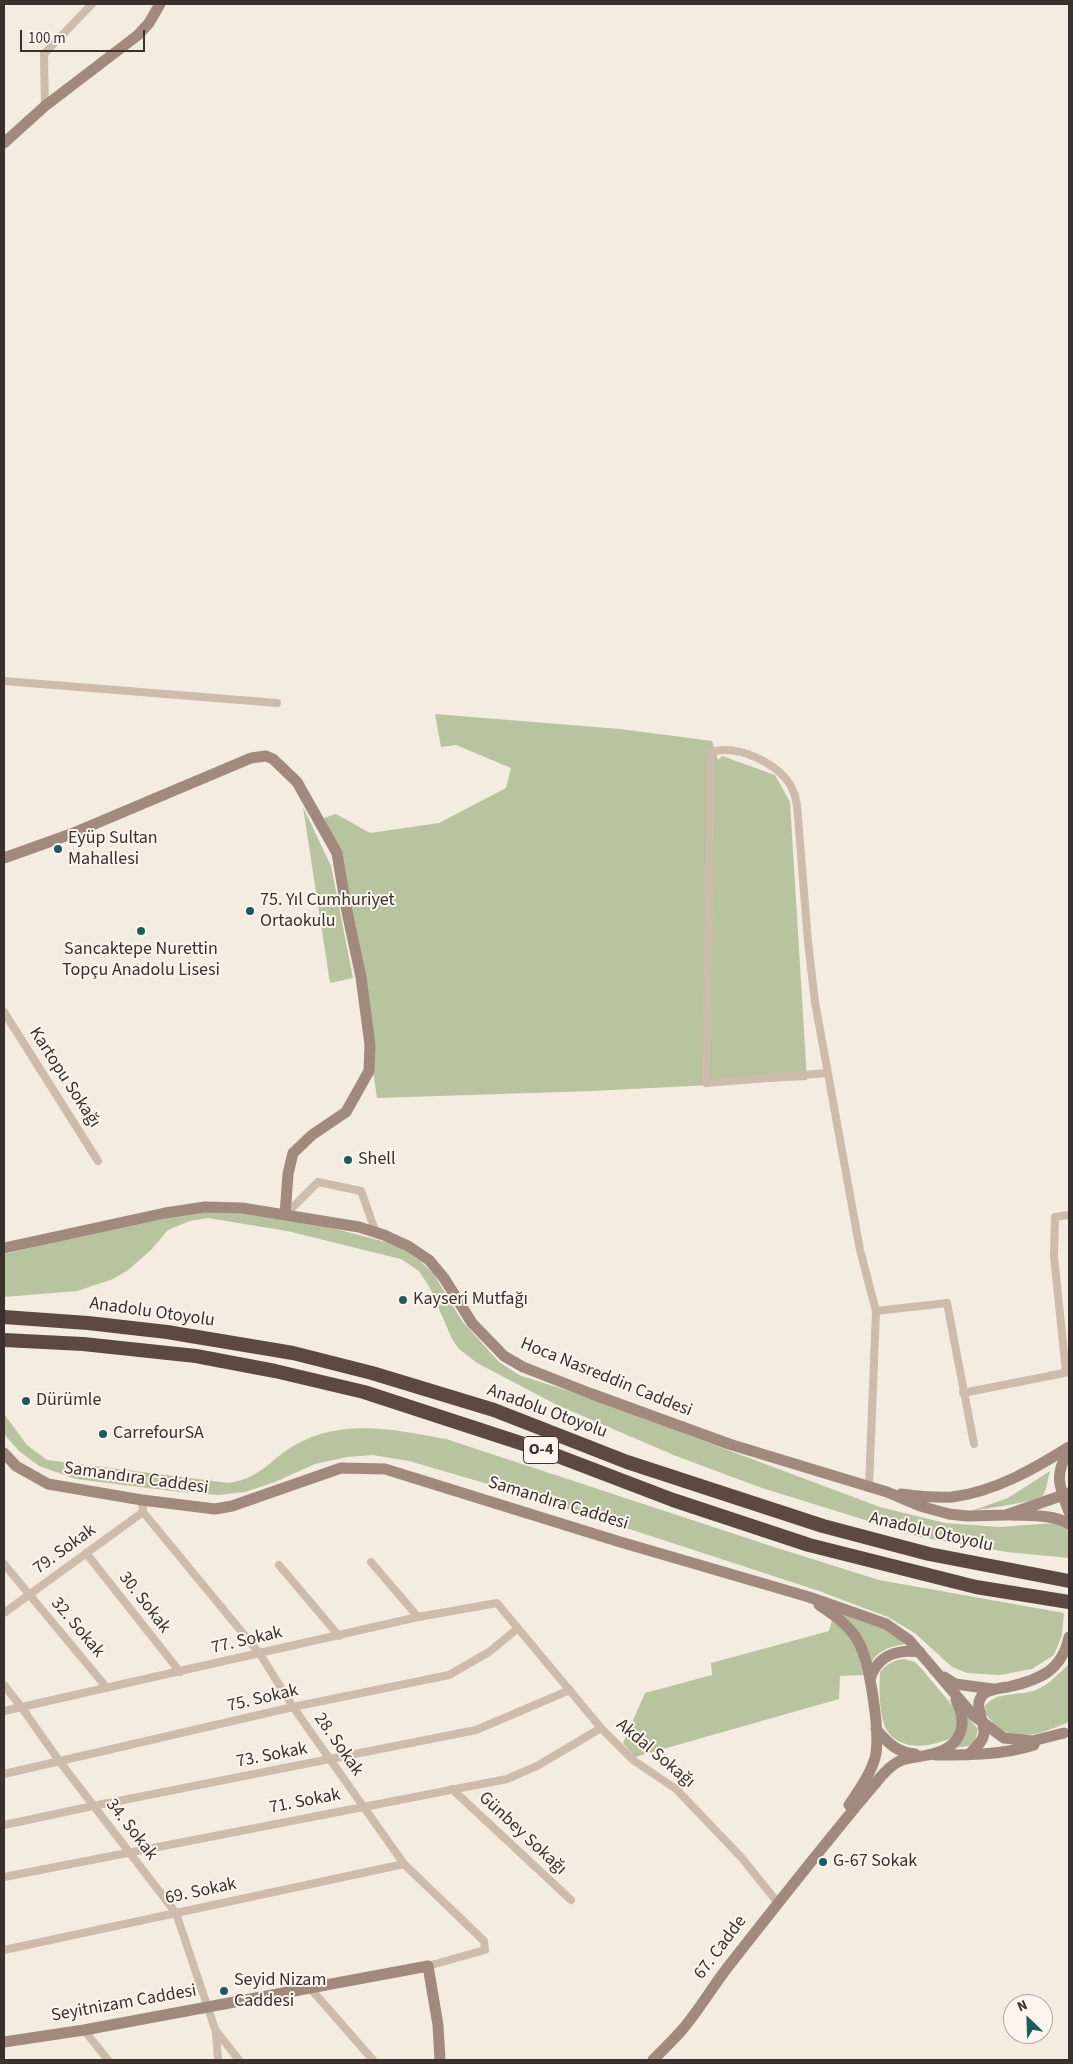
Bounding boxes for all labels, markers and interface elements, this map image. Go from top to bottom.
scale bar [22,20,148,52]
text: 100 m [28,28,66,49]
place label: Eyüp Sultan Mahallesi [68,828,158,871]
marker: Eyüp Sultan Mahallesi [52,843,64,855]
place label: 75. Yıl Cumhuriyet Ortaokulu [260,890,395,932]
marker: 75. Yıl Cumhuriyet Ortaokulu [244,905,256,917]
marker: Sancaktepe Nurettin Topçu Anadolu Lisesi [135,925,147,937]
place label: Sancaktepe Nurettin Topçu Anadolu Lisesi [62,939,220,982]
street label: Kartopu Sokağı [24,1024,104,1132]
place label: Shell [358,1149,396,1171]
marker: Shell [342,1154,354,1166]
place label: Kayseri Mutfağı [413,1289,528,1311]
street label: Anadolu Otoyolu [88,1294,216,1332]
marker: Kayseri Mutfağı [397,1294,409,1306]
street label: Hoca Nasreddin Caddesi [517,1334,695,1422]
street label: Anadolu Otoyolu [484,1380,610,1444]
place label: Dürümle [36,1390,101,1412]
marker: Dürümle [20,1395,32,1407]
place label: CarrefourSA [113,1423,204,1445]
marker: CarrefourSA [97,1428,109,1440]
road number: O-4 [524,1436,558,1464]
street label: Samandıra Caddesi [62,1458,210,1500]
street label: Samandıra Caddesi [485,1472,631,1536]
street label: Anadolu Otoyolu [867,1508,995,1558]
street label: 79. Sokak [30,1520,100,1580]
street label: 30. Sokak [113,1568,175,1638]
street label: 32. Sokak [46,1593,108,1663]
street label: 77. Sokak [209,1622,285,1660]
street label: 75. Sokak [225,1680,301,1718]
street label: 28. Sokak [308,1709,368,1781]
street label: Akdal Sokağı [611,1715,699,1793]
street label: 73. Sokak [235,1739,309,1773]
street label: 71. Sokak [268,1785,342,1819]
street label: Günbey Sokağı [474,1788,570,1880]
street label: 34. Sokak [100,1795,162,1865]
place label: G-67 Sokak [833,1851,917,1873]
marker: G-67 Sokak [817,1856,829,1868]
street label: 69. Sokak [164,1874,238,1910]
street label: 67. Cadde [690,1912,752,1984]
place label: Seyid Nizam Caddesi [234,1970,326,2012]
street label: Seyitnizam Caddesi [50,1981,198,2027]
marker: Seyid Nizam Caddesi [218,1985,230,1997]
north arrow [1003,1994,1053,2044]
text: N [1014,1995,1031,2017]

